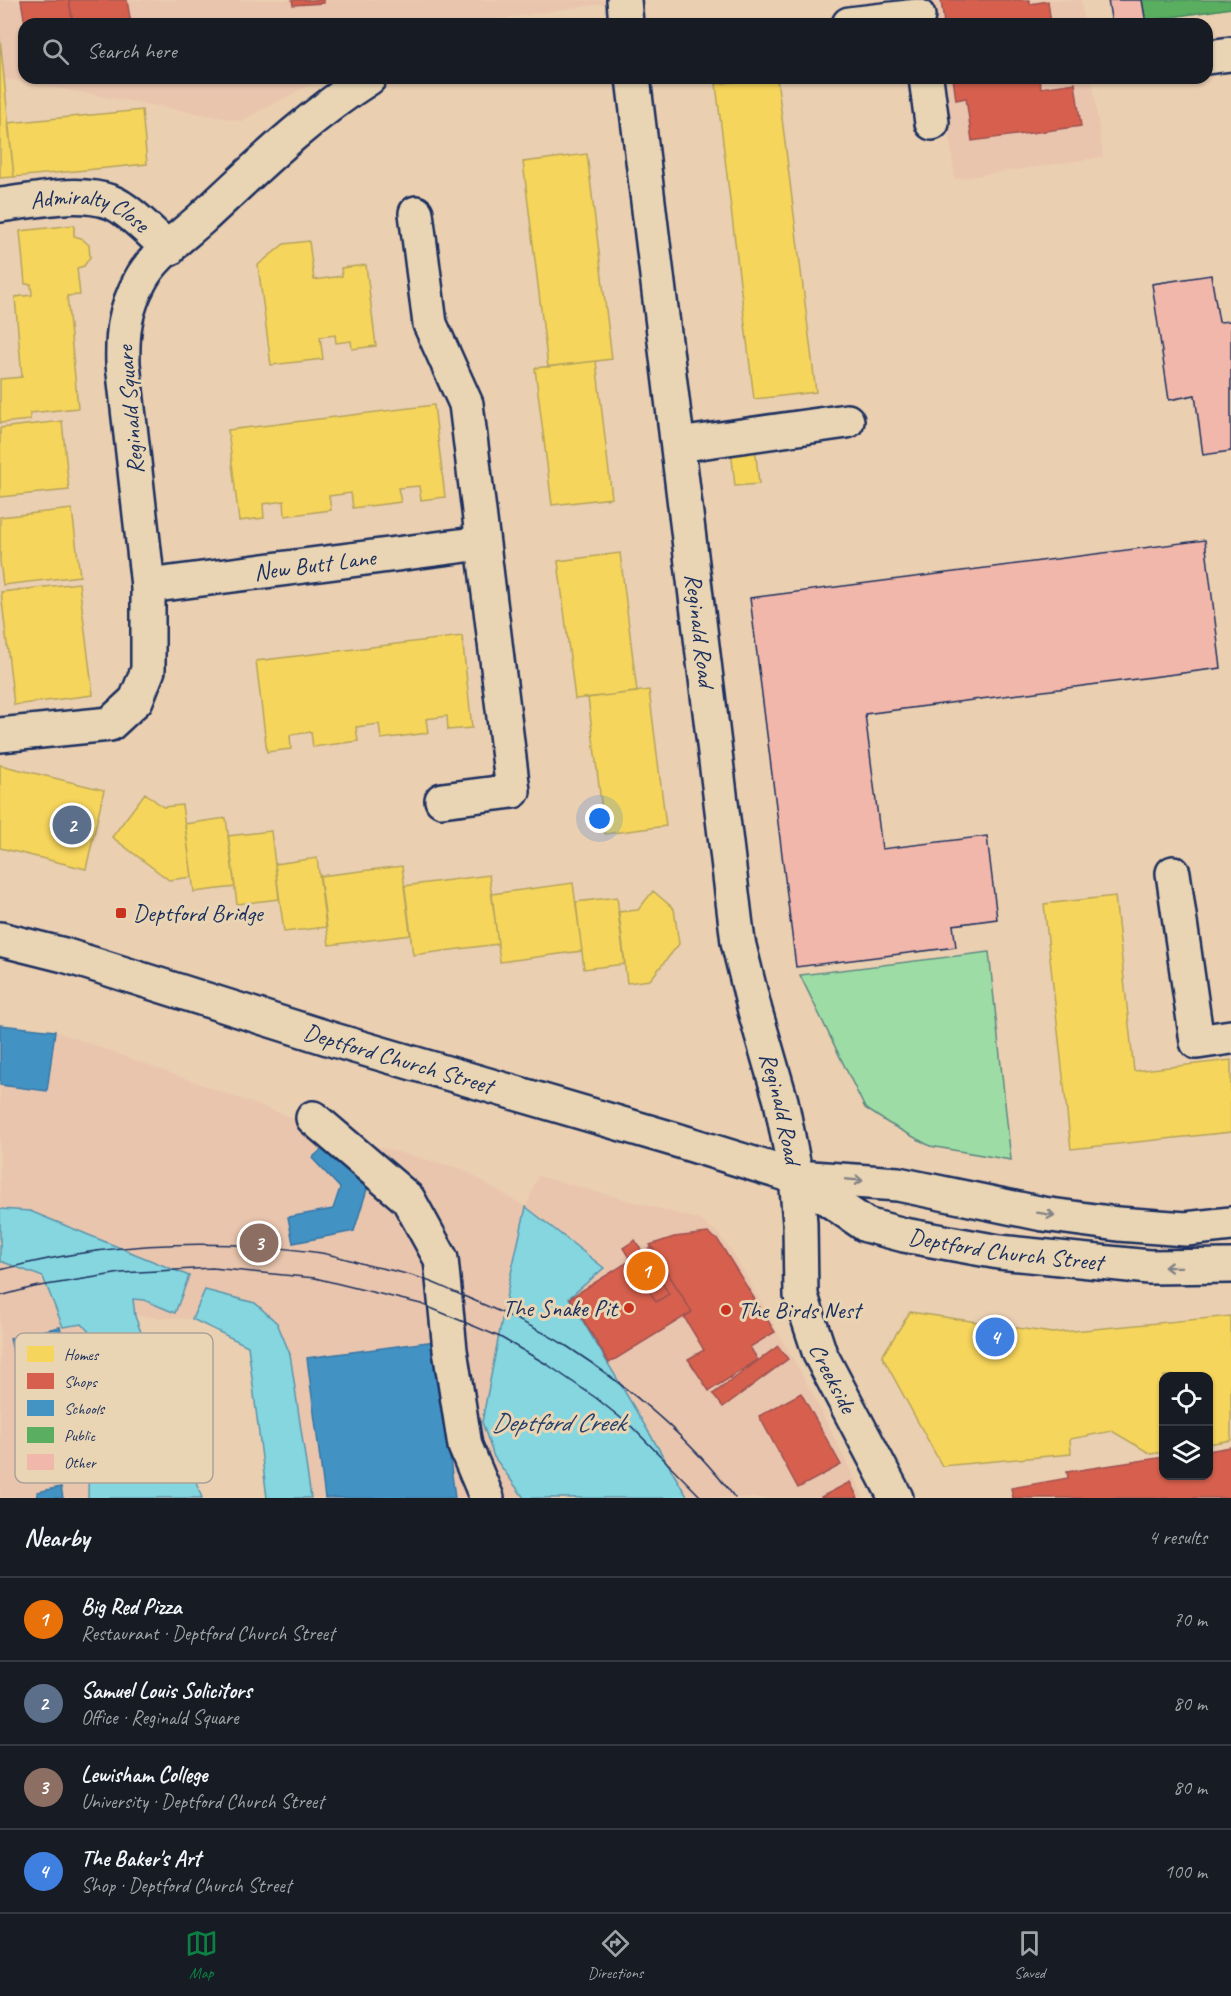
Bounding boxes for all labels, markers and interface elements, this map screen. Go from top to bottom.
search box [18,18,1213,84]
icon: search [39,35,72,68]
text: Search here [87,37,177,65]
street label: Admiralty Close [28,182,158,240]
street label: Reginald Square [109,342,151,476]
street label: New Butt Lane [252,542,379,587]
street label: Reginald Road [678,572,722,692]
pin: 2 [52,802,92,848]
your location [585,804,614,833]
place label: Deptford Bridge [133,898,265,928]
marker: Deptford Bridge [114,906,128,920]
street label: Deptford Church Street [300,1016,499,1101]
street label: Reginald Road [753,1049,809,1170]
one-way arrow [843,1175,863,1186]
one-way arrow [1035,1209,1055,1220]
pin: 3 [240,1220,278,1266]
street label: Deptford Church Street [906,1221,1107,1278]
pin: 1 [626,1248,666,1294]
one-way arrow [1163,1261,1183,1273]
place label: The Snake Pit [503,1293,619,1323]
place label: The Birds Nest [738,1295,864,1325]
marker: The Snake Pit [622,1301,636,1315]
marker: The Birds Nest [719,1303,733,1317]
pin: 4 [976,1314,1014,1360]
legend [15,1333,213,1483]
street label: Creekside [803,1340,864,1420]
text: Homes [64,1345,100,1365]
text: Shops [64,1372,98,1392]
map controls [1159,1372,1213,1480]
button: locate [1159,1372,1213,1426]
text: Schools [64,1399,105,1419]
water label: Deptford Creek [492,1406,629,1439]
text: Public [64,1426,96,1446]
button: layers [1159,1426,1213,1480]
text: Other [64,1453,97,1473]
text: Nearby [24,1521,89,1554]
text: 4 results [1148,1525,1207,1550]
text: Big Red Pizza [81,1593,181,1621]
text: 1 [39,1607,48,1632]
text: 70 m [1173,1607,1207,1632]
text: Restaurant · Deptford Church Street [81,1621,335,1646]
text: Samuel Louis Solicitors [81,1677,252,1705]
text: 2 [39,1691,48,1716]
text: 80 m [1173,1691,1207,1716]
text: Office · Reginald Square [81,1705,239,1730]
text: Lewisham College [81,1761,207,1789]
text: 3 [39,1775,48,1800]
text: 80 m [1173,1775,1207,1800]
text: University · Deptford Church Street [81,1789,324,1814]
text: The Baker's Art [81,1845,201,1873]
text: 4 [39,1859,48,1884]
text: 100 m [1164,1859,1207,1884]
text: Shop · Deptford Church Street [81,1873,291,1898]
tab: Map [185,1927,218,1983]
tab: Directions [588,1927,643,1983]
tab: Saved [1013,1927,1046,1983]

